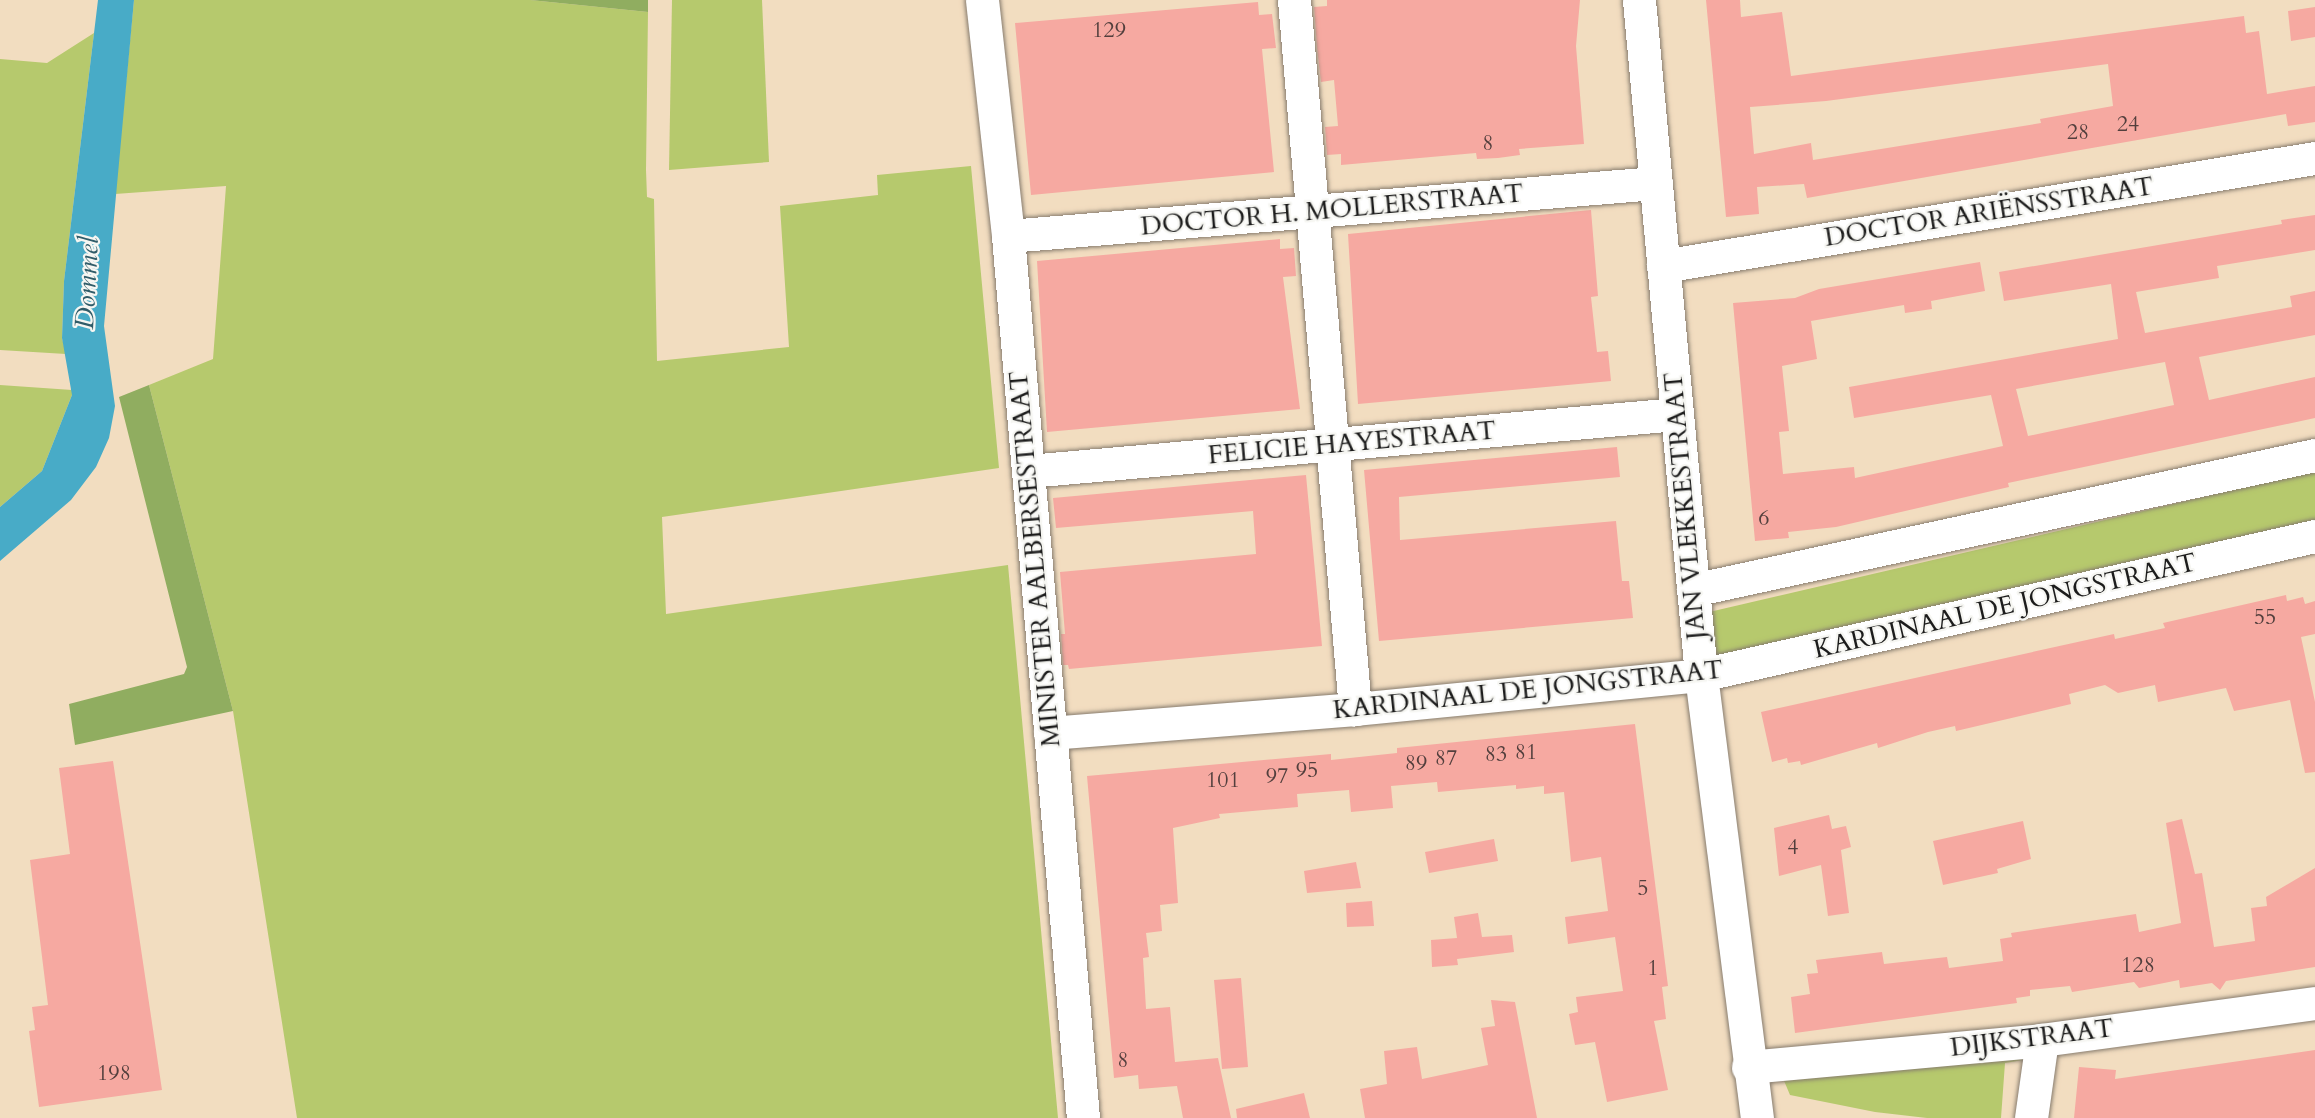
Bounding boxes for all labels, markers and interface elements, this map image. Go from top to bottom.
house number: 129 [1092,18,1126,44]
house number: 24 [2117,112,2139,138]
house number: 28 [2067,120,2089,146]
house number: 8 [1482,131,1494,157]
street label: DOCTOR ARIËNSSTRAAT [1822,171,2156,253]
street label: DOCTOR H. MOLLERSTRAAT [1139,178,1525,242]
water label: Dommel [68,236,106,330]
street label: MINISTER AALBERSESTRAAT [1003,370,1067,748]
street label: JAN VLEKKESTRAAT [1658,371,1712,641]
street label: FELICIE HAYESTRAAT [1207,415,1497,471]
house number: 6 [1758,506,1770,532]
street label: KARDINAAL DE JONGSTRAAT [1810,547,2200,665]
house number: 55 [2254,605,2276,631]
street label: KARDINAAL DE JONGSTRAAT [1331,654,1725,726]
house number: 81 [1515,740,1537,766]
house number: 83 [1485,742,1507,768]
house number: 87 [1435,746,1457,772]
house number: 89 [1405,751,1427,777]
house number: 95 [1296,758,1318,784]
house number: 97 [1266,764,1288,790]
house number: 101 [1206,768,1240,794]
house number: 4 [1787,835,1799,861]
house number: 5 [1637,876,1649,902]
house number: 128 [2121,953,2155,979]
house number: 1 [1647,956,1659,982]
street label: DIJKSTRAAT [1949,1013,2115,1063]
house number: 8 [1117,1048,1129,1074]
house number: 198 [97,1061,131,1087]

